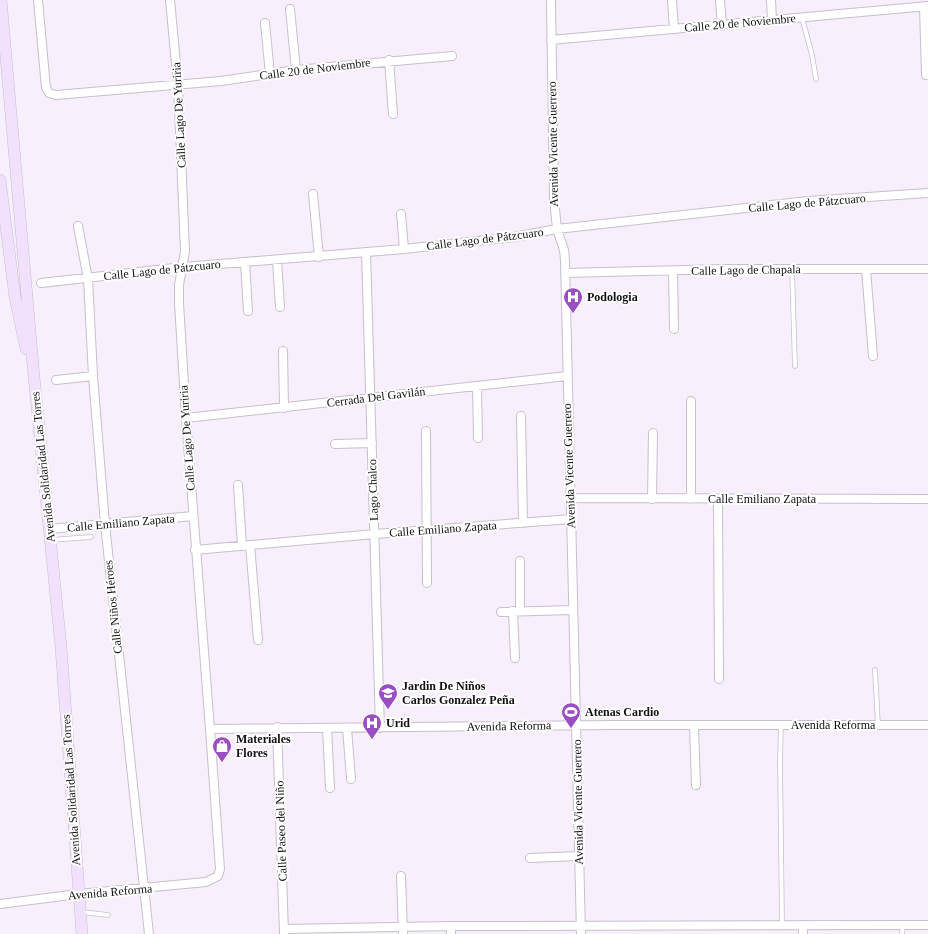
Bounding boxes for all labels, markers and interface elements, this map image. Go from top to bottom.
street label: Calle 20 de Noviembre [684,11,796,35]
street label: Calle 20 de Noviembre [259,55,371,83]
street label: Calle Lago De Yuriria [169,61,189,168]
street label: Avenida Vicente Guerrero [545,81,561,207]
street label: Calle Lago de Pátzcuaro [748,191,866,215]
street label: Calle Lago de Pátzcuaro [426,225,544,253]
street label: Calle Lago de Pátzcuaro [103,257,221,283]
street label: Calle Lago de Chapala [691,262,802,278]
hospital icon: Podologia [562,286,584,314]
place label: Podologia [587,290,638,304]
street label: Calle Lago De Yuriria [176,384,198,491]
street label: Cerrada Del Gavilán [326,384,426,410]
street label: Avenida Solidaridad Las Torres [28,391,58,543]
street label: Avenida Vicente Guerrero [560,403,578,529]
street label: Lago Chalco [365,459,381,521]
street label: Calle Emiliano Zapata [708,492,817,506]
street label: Calle Emiliano Zapata [67,511,176,535]
street label: Calle Emiliano Zapata [389,518,498,540]
street label: Calle Niños Héroes [101,559,125,654]
place label: Jardin De Niños Carlos Gonzalez Peña [402,679,515,707]
school or university icon: Jardin De Niños Carlos Gonzalez Peña [377,682,399,710]
sports icon: Atenas Cardio [560,701,582,729]
place label: Atenas Cardio [585,705,659,719]
hospital icon: Urid [361,712,383,740]
street label: Avenida Solidaridad Las Torres [59,714,83,866]
place label: Urid [386,716,410,730]
street label: Avenida Reforma [467,718,552,734]
street label: Avenida Reforma [791,718,876,732]
place label: Materiales Flores [236,732,291,760]
shop icon: Materiales Flores [211,735,233,763]
street label: Avenida Vicente Guerrero [570,739,586,865]
street label: Calle Paseo del Niño [272,780,290,882]
street label: Avenida Reforma [67,881,153,903]

